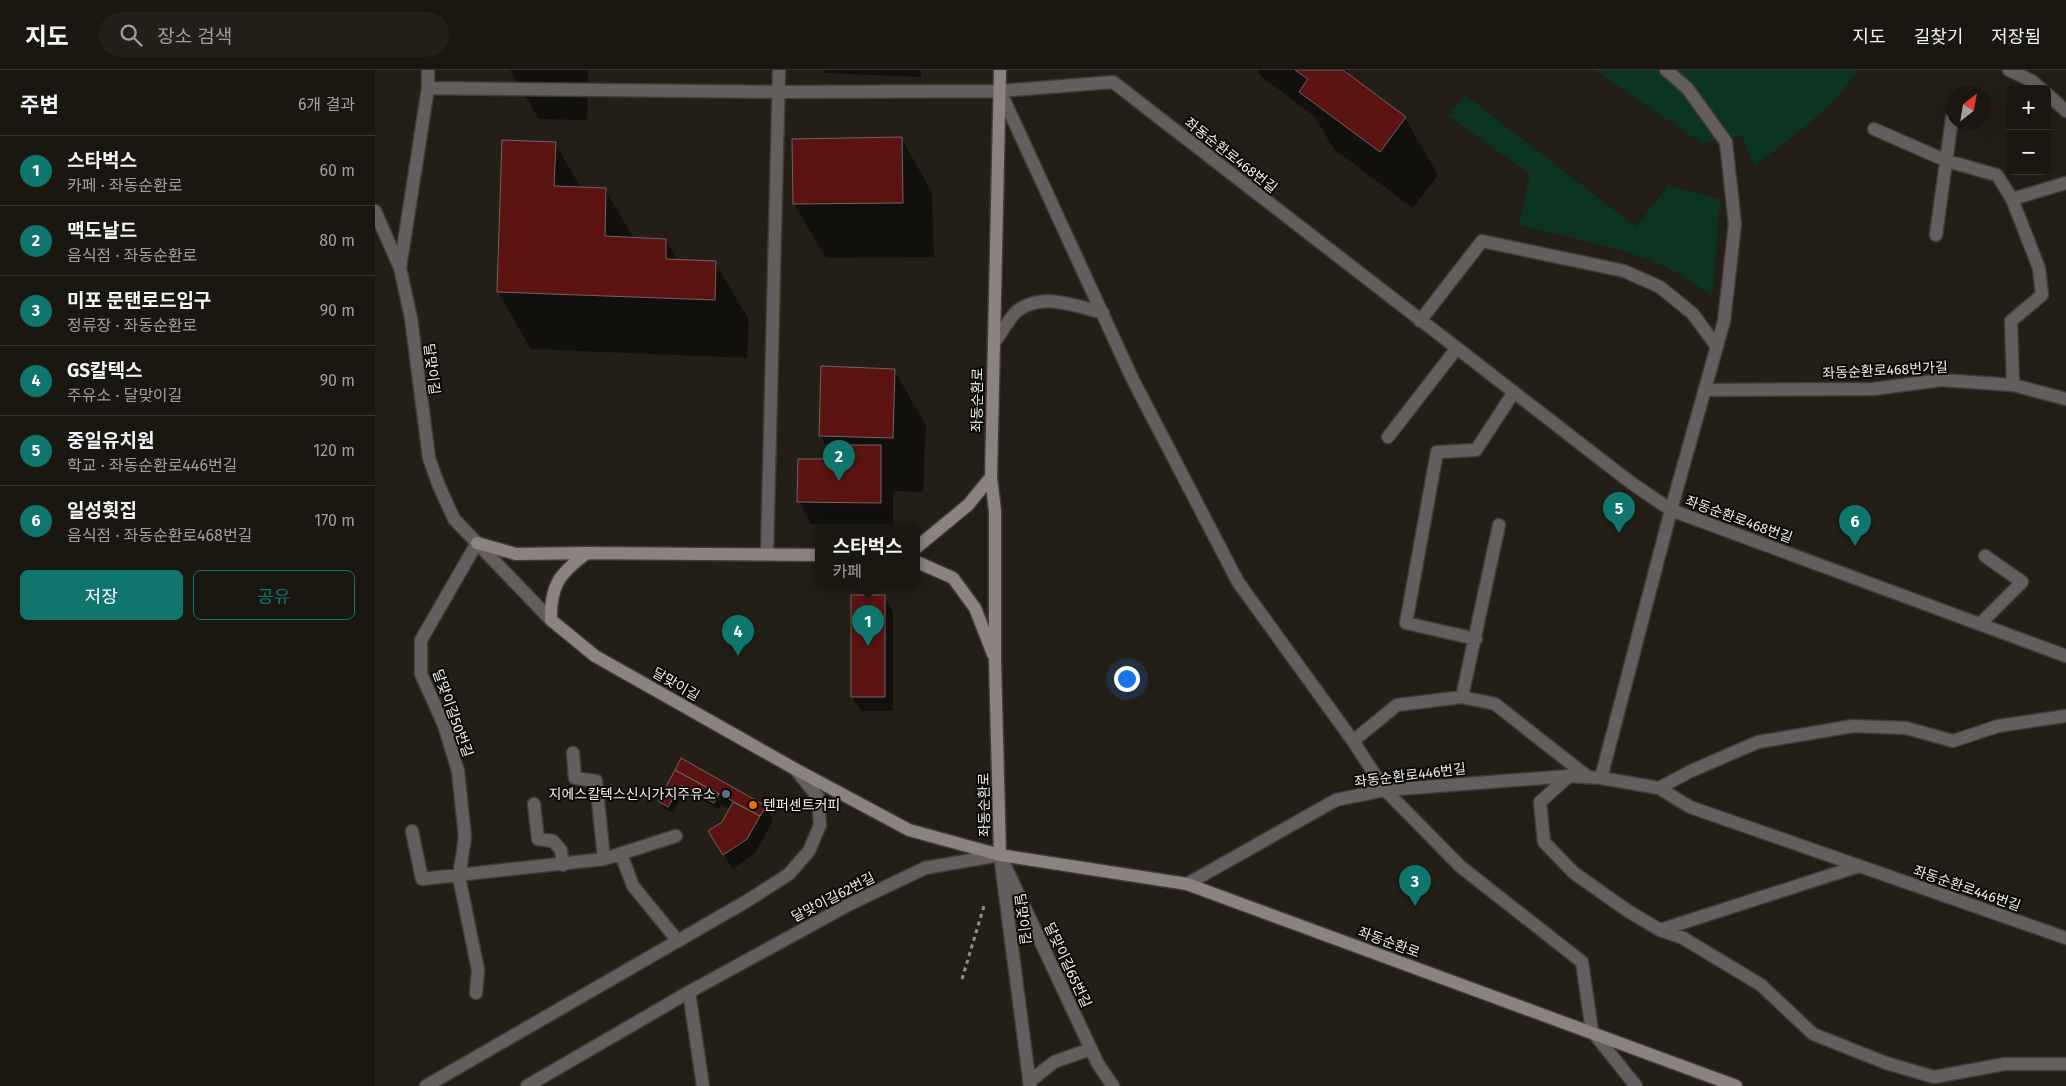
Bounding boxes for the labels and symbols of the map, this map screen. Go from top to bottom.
north arrow [1946,85,1991,130]
street label: 좌동순환로468번길 [1181,114,1280,197]
street label: 달맞이길 [420,342,443,396]
street label: 좌동순환로468번가길 [1822,359,1948,382]
street label: 좌동순환로 [968,368,987,432]
pin: 2 [823,440,855,481]
pin: 5 [1603,492,1635,533]
street label: 좌동순환로468번길 [1683,492,1795,547]
pin: 6 [1839,505,1871,546]
pin: 1 [852,605,884,646]
pin: 4 [722,615,754,656]
street label: 달맞이길 [649,664,702,705]
your location [1114,666,1140,692]
street label: 달맞이길50번길 [429,667,476,759]
street label: 좌동순환로446번길 [1353,760,1467,791]
street label: 좌동순환로 [975,773,994,837]
place label: 지에스칼텍스신시가지주유소 [549,786,716,803]
marker: 지에스칼텍스신시가지주유소 [720,788,732,800]
place label: 텐퍼센트커피 [763,797,840,814]
marker: 텐퍼센트커피 [747,799,759,811]
street label: 좌동순환로446번길 [1911,862,2023,915]
pin: 3 [1399,865,1431,906]
street label: 달맞이길62번길 [789,869,878,926]
street label: 달맞이길 [1011,892,1034,946]
street label: 달맞이길65번길 [1040,920,1095,1010]
street label: 좌동순환로 [1356,923,1422,962]

